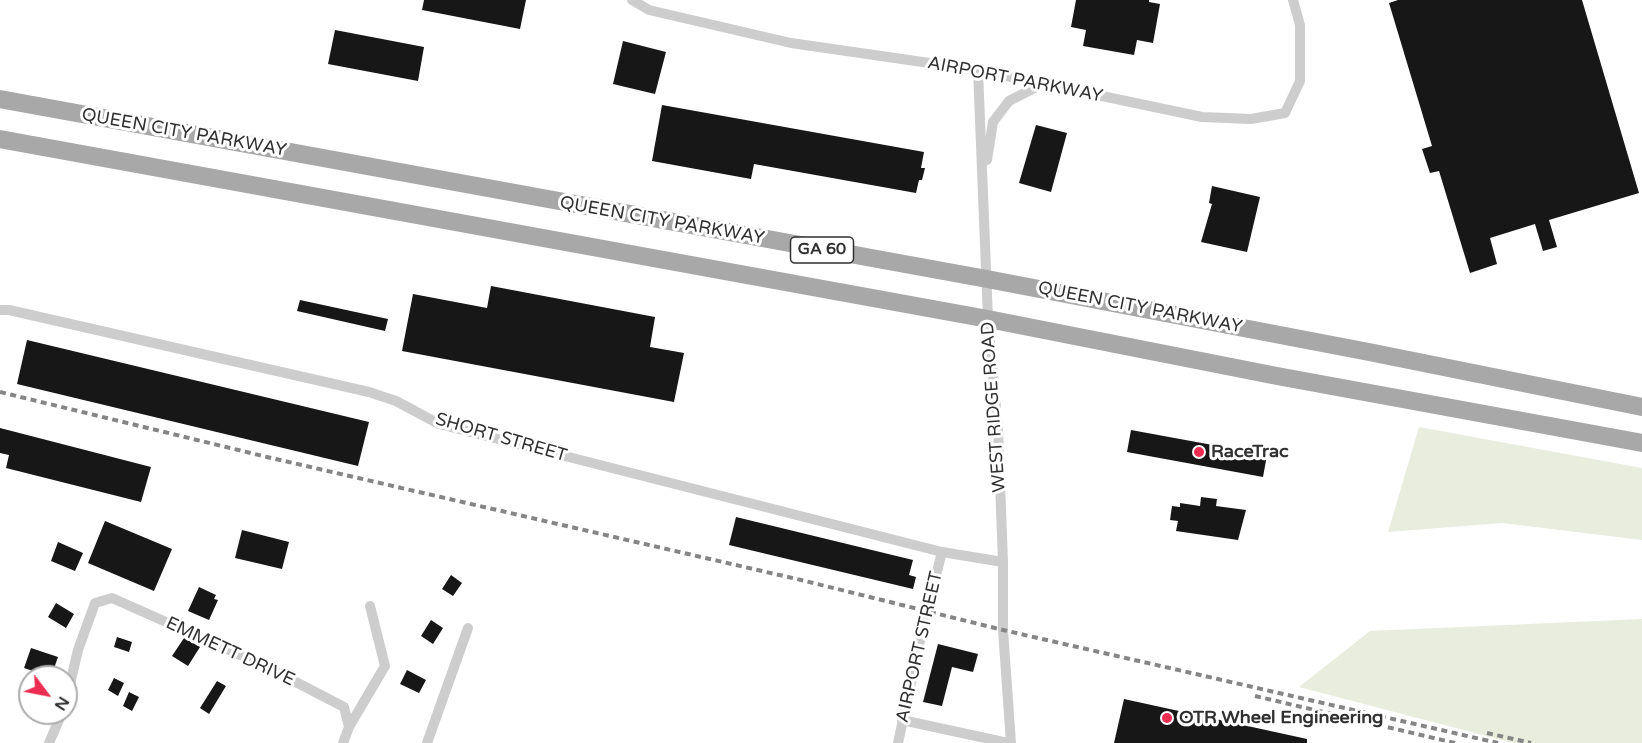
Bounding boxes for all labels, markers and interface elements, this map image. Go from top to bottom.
street label: AIRPORT PARKWAY [925,52,1105,108]
street label: QUEEN CITY PARKWAY [80,104,288,162]
street label: QUEEN CITY PARKWAY [558,192,766,250]
road number: GA 60 [790,237,854,263]
street label: QUEEN CITY PARKWAY [1036,278,1244,338]
street label: WEST RIDGE ROAD [977,321,1011,493]
street label: SHORT STREET [433,409,569,467]
place label: RaceTrac [1211,441,1289,463]
marker: RaceTrac [1192,445,1206,459]
street label: AIRPORT STREET [892,569,948,725]
street label: EMMETT DRIVE [162,613,298,691]
north arrow [18,665,78,725]
text: N [50,693,73,714]
place label: OTR Wheel Engineering [1179,707,1383,729]
marker: OTR Wheel Engineering [1160,711,1174,725]

